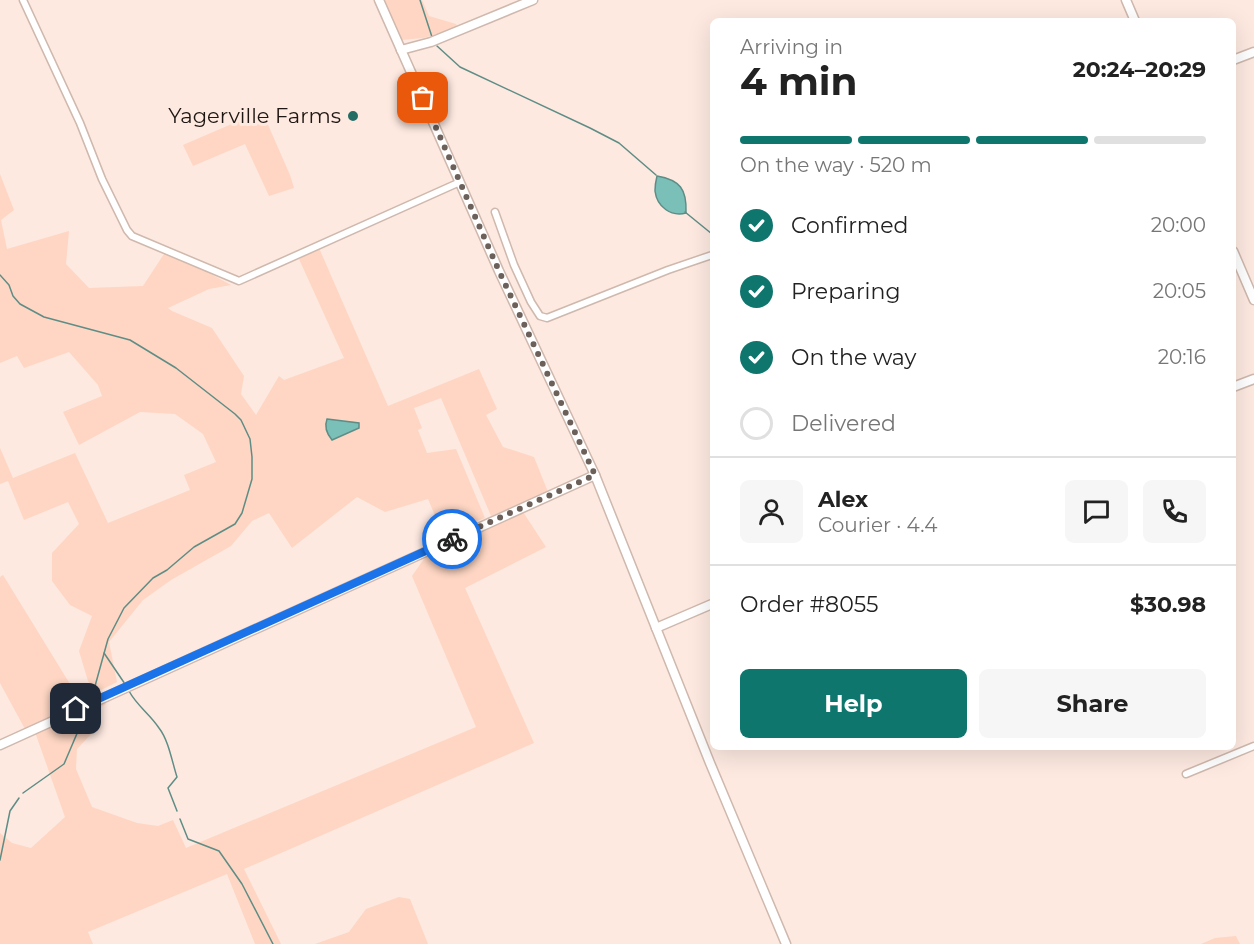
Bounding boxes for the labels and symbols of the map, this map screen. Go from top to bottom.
pin [397,72,448,123]
place label: Yagerville Farms [168,103,341,128]
marker: Yagerville Farms [346,109,360,123]
courier [422,509,482,569]
pin [50,683,101,734]

